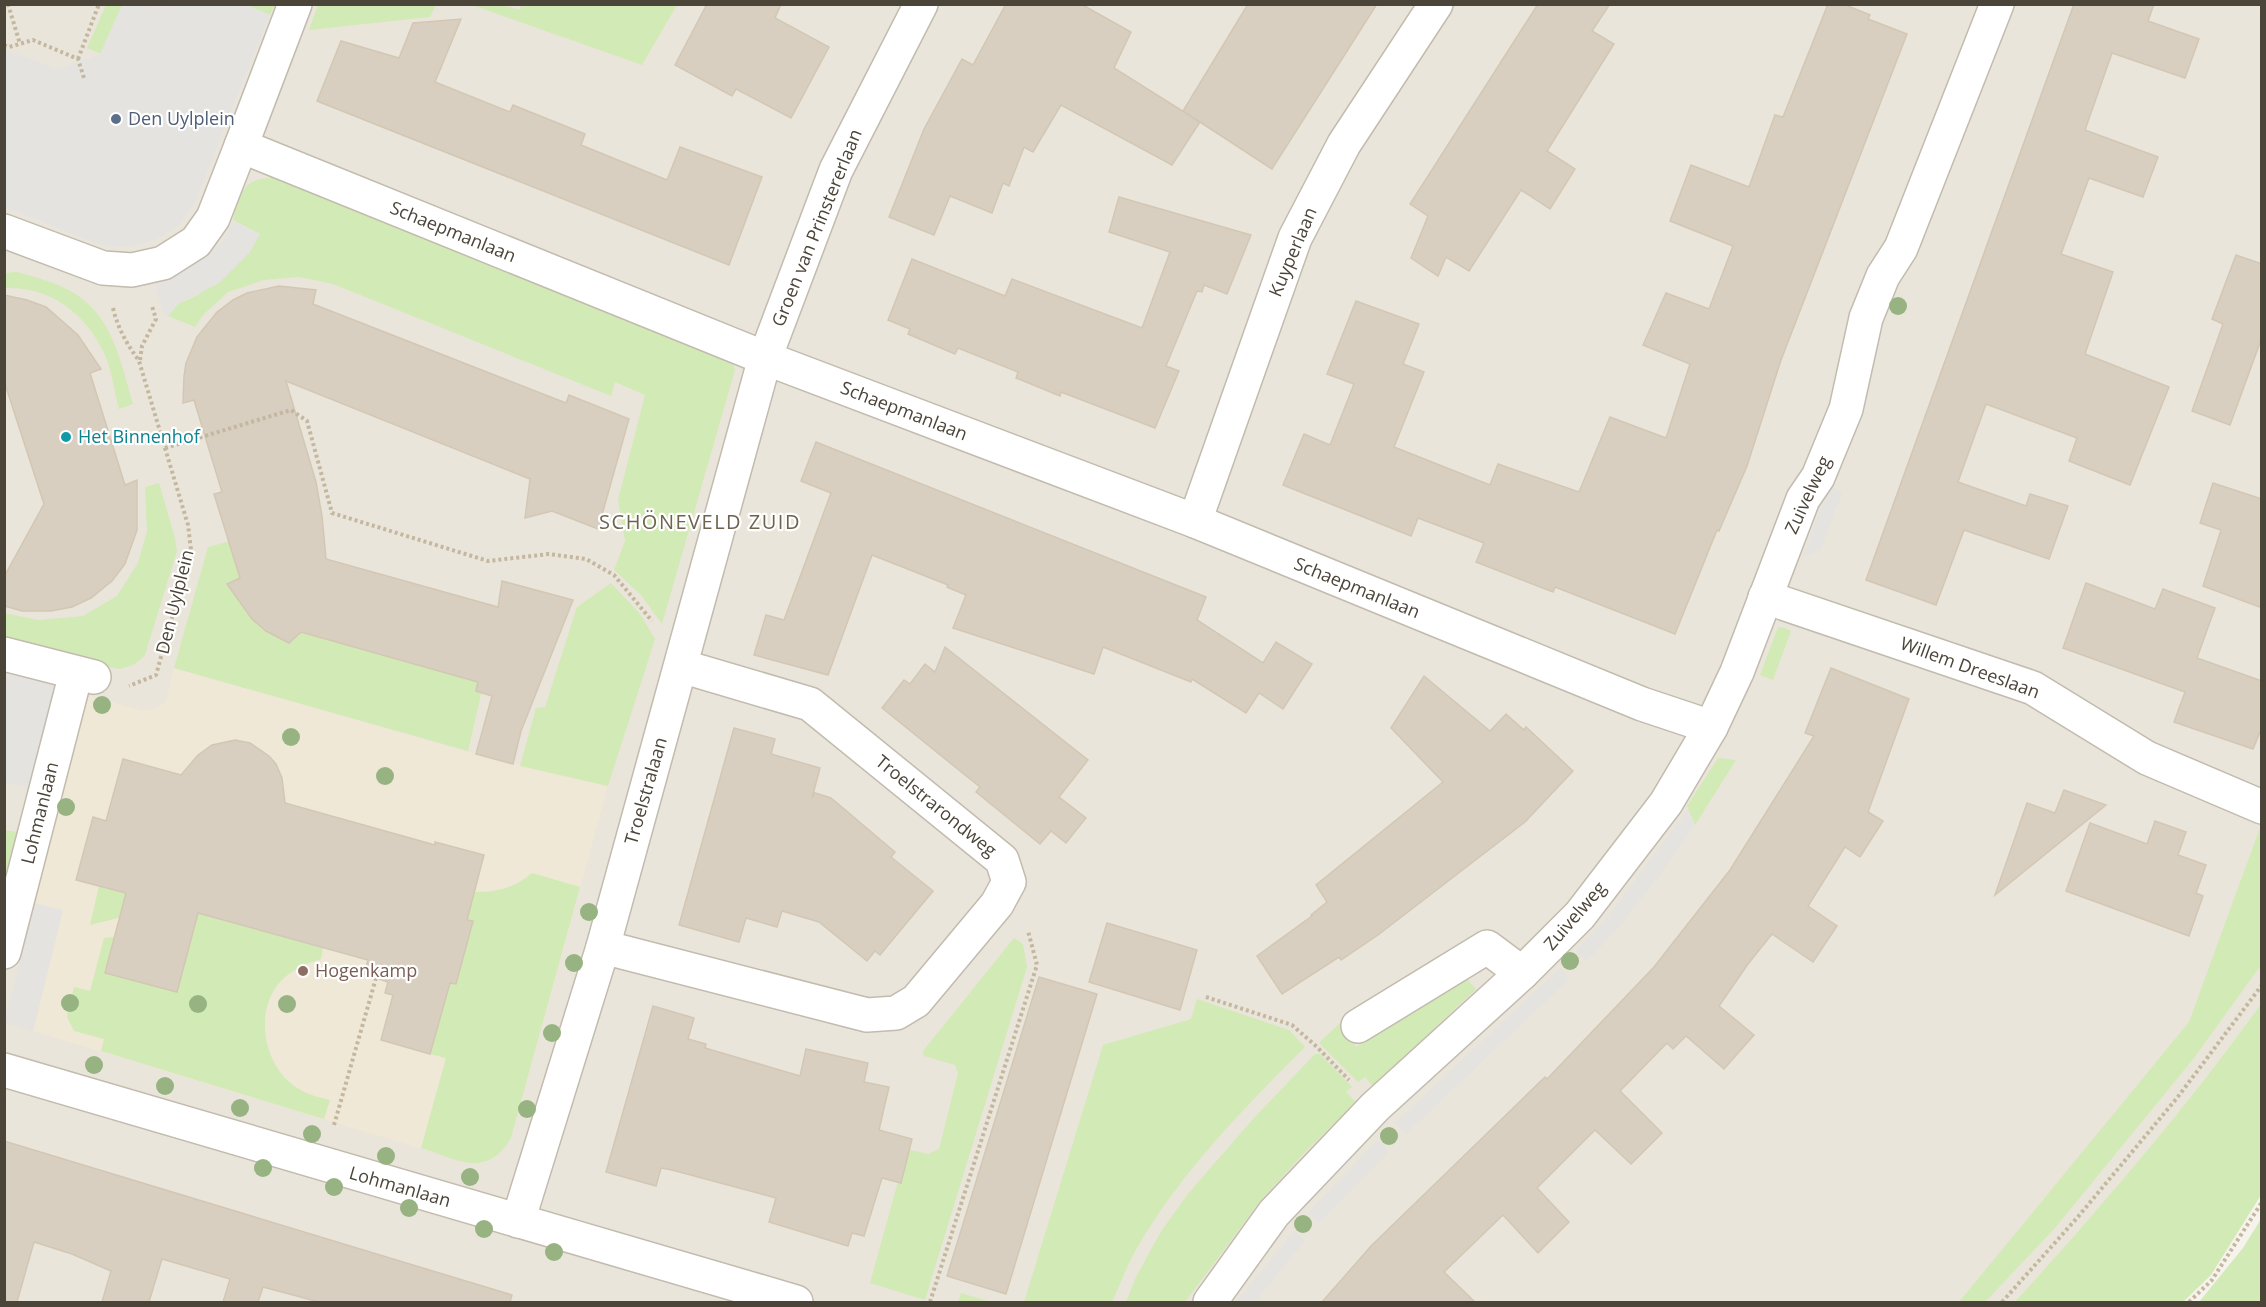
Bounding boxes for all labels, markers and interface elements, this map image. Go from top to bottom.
place label: Den Uylplein [128,106,235,130]
marker: Den Uylplein [109,112,123,126]
street label: Groen van Prinstererlaan [765,125,867,330]
street label: Schaepmanlaan [387,195,520,267]
street label: Kuyperlaan [1262,203,1322,300]
street label: Schaepmanlaan [838,375,971,445]
place label: Het Binnenhof [78,424,201,448]
marker: Het Binnenhof [59,430,73,444]
street label: Zuivelweg [1779,452,1836,537]
district label: SCHÖNEVELD ZUID [599,508,801,535]
street label: Den Uylplein [149,547,199,656]
street label: Schaepmanlaan [1291,551,1424,623]
street label: Willem Dreeslaan [1897,631,2043,703]
street label: Troelstralaan [618,734,672,847]
street label: Troelstrarondweg [871,749,1002,862]
street label: Lohmanlaan [15,759,63,866]
street label: Zuivelweg [1538,876,1611,955]
place label: Hogenkamp [315,958,417,982]
marker: Hogenkamp [296,964,310,978]
street label: Lohmanlaan [347,1160,454,1212]

